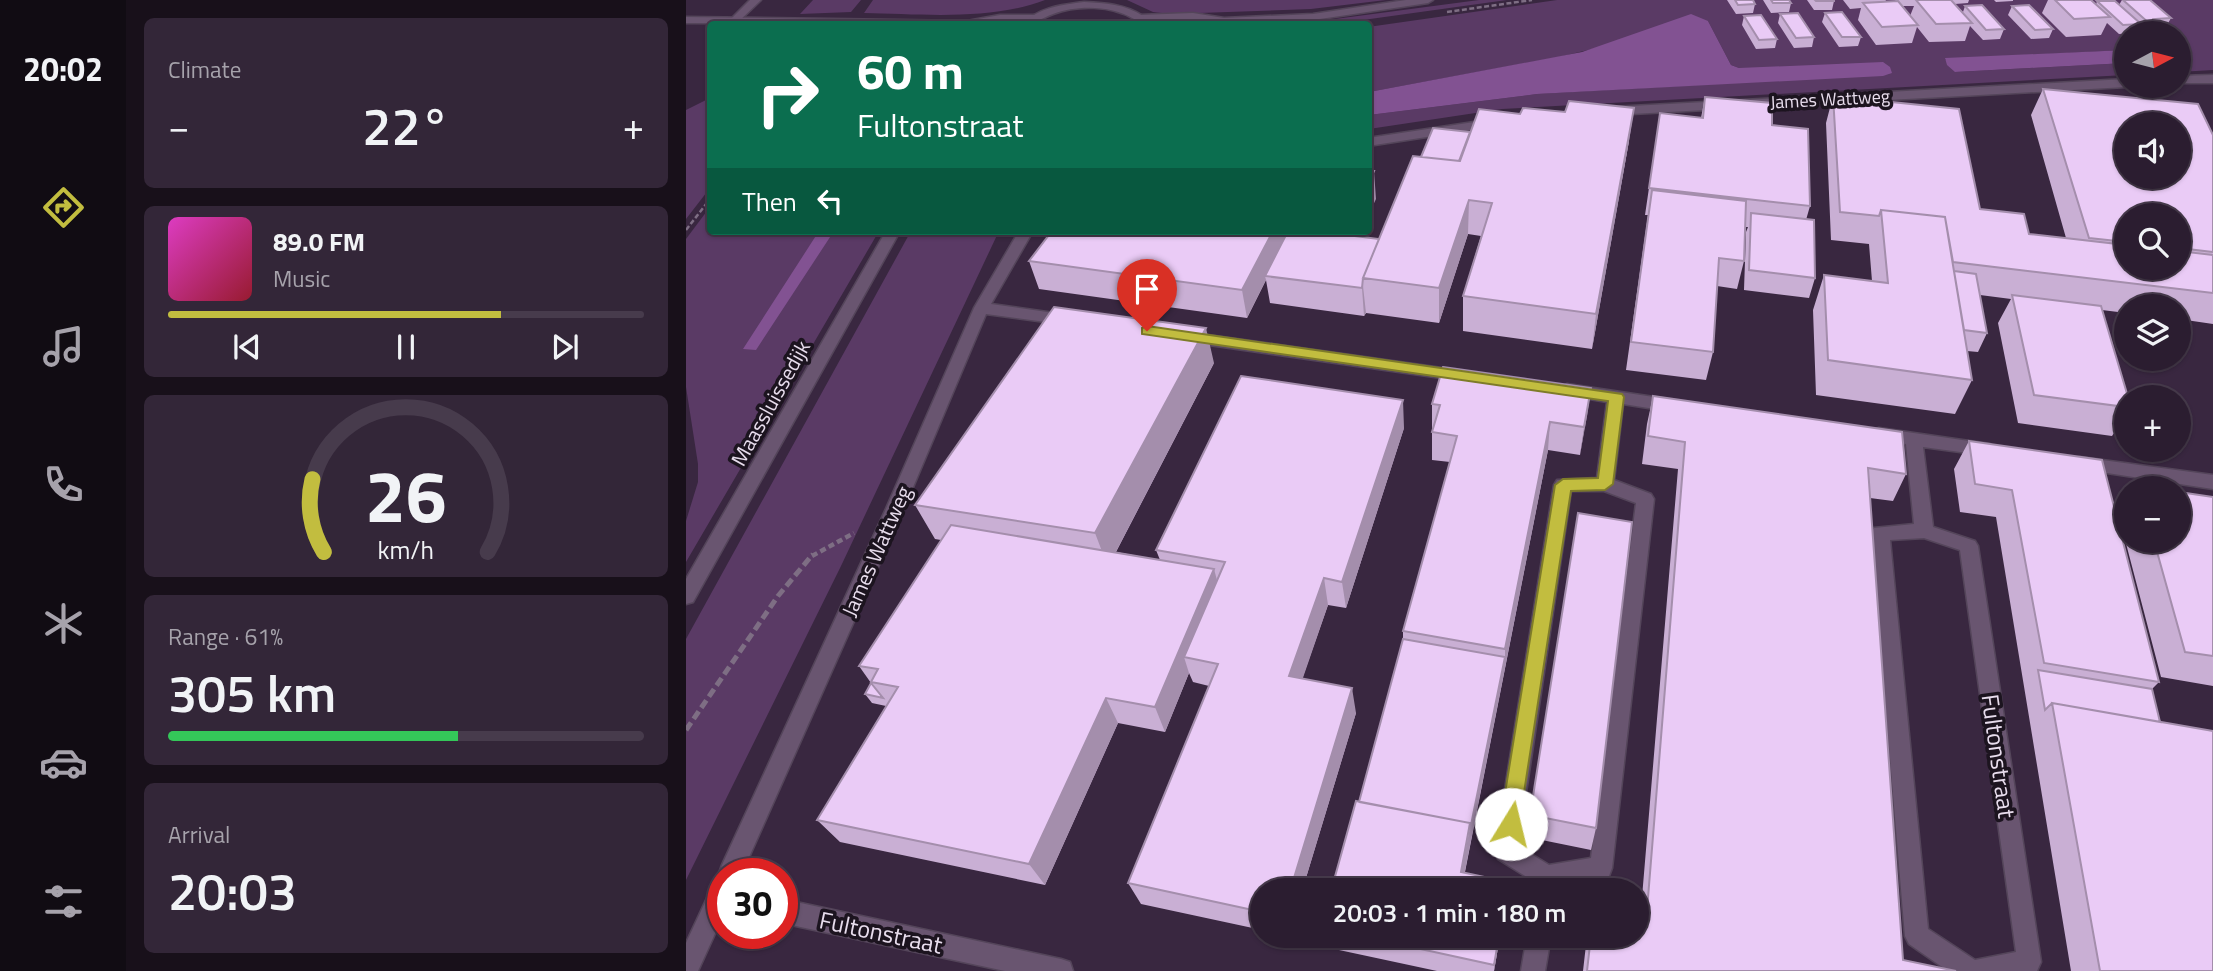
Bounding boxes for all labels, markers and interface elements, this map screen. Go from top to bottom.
north arrow [2114,21,2191,98]
map controls [2114,21,2191,553]
text: 60 m [857,33,964,108]
text: 20:02 [23,45,103,93]
icon: right [742,49,833,140]
text: Climate [168,52,241,87]
street label: James Wattweg [1769,82,1891,116]
text: 22° [362,86,450,165]
text: − [168,97,189,155]
text: + [623,97,644,155]
text: Fultonstraat [857,101,1023,149]
button: sound [2114,112,2191,189]
text: Then [742,182,797,221]
icon: left [811,182,849,220]
icon: directions [39,183,88,232]
button: search [2114,203,2191,280]
text: 89.0 FM [273,222,365,261]
pin [1117,259,1177,331]
text: Music [273,261,330,296]
icon: arrive [1128,270,1166,308]
button: layers [2114,294,2191,371]
icon: music [39,322,88,371]
icon: previous [228,328,266,366]
icon: pause [387,328,425,366]
icon: next [546,328,584,366]
street label: Maassluissedijk [722,334,818,472]
button: + [2114,385,2191,462]
text: 26 [365,440,447,550]
icon: phone [39,460,88,509]
button: − [2114,476,2191,553]
street label: James Wattweg [833,480,919,621]
text: km/h [378,530,434,568]
icon: climate [39,599,88,648]
text: Range · 61% [168,619,283,654]
text: 305 km [168,653,336,732]
street label: Fultonstraat [1972,692,2026,821]
icon: car [39,738,88,787]
position arrow [1474,787,1548,861]
text: Arrival [168,817,230,852]
text: 20:03 [168,851,297,930]
speed limit sign: 30 [707,858,798,949]
icon: filters [39,877,88,926]
text: 20:03 · 1 min · 180 m [1333,893,1566,932]
street label: Fultonstraat [816,901,946,963]

